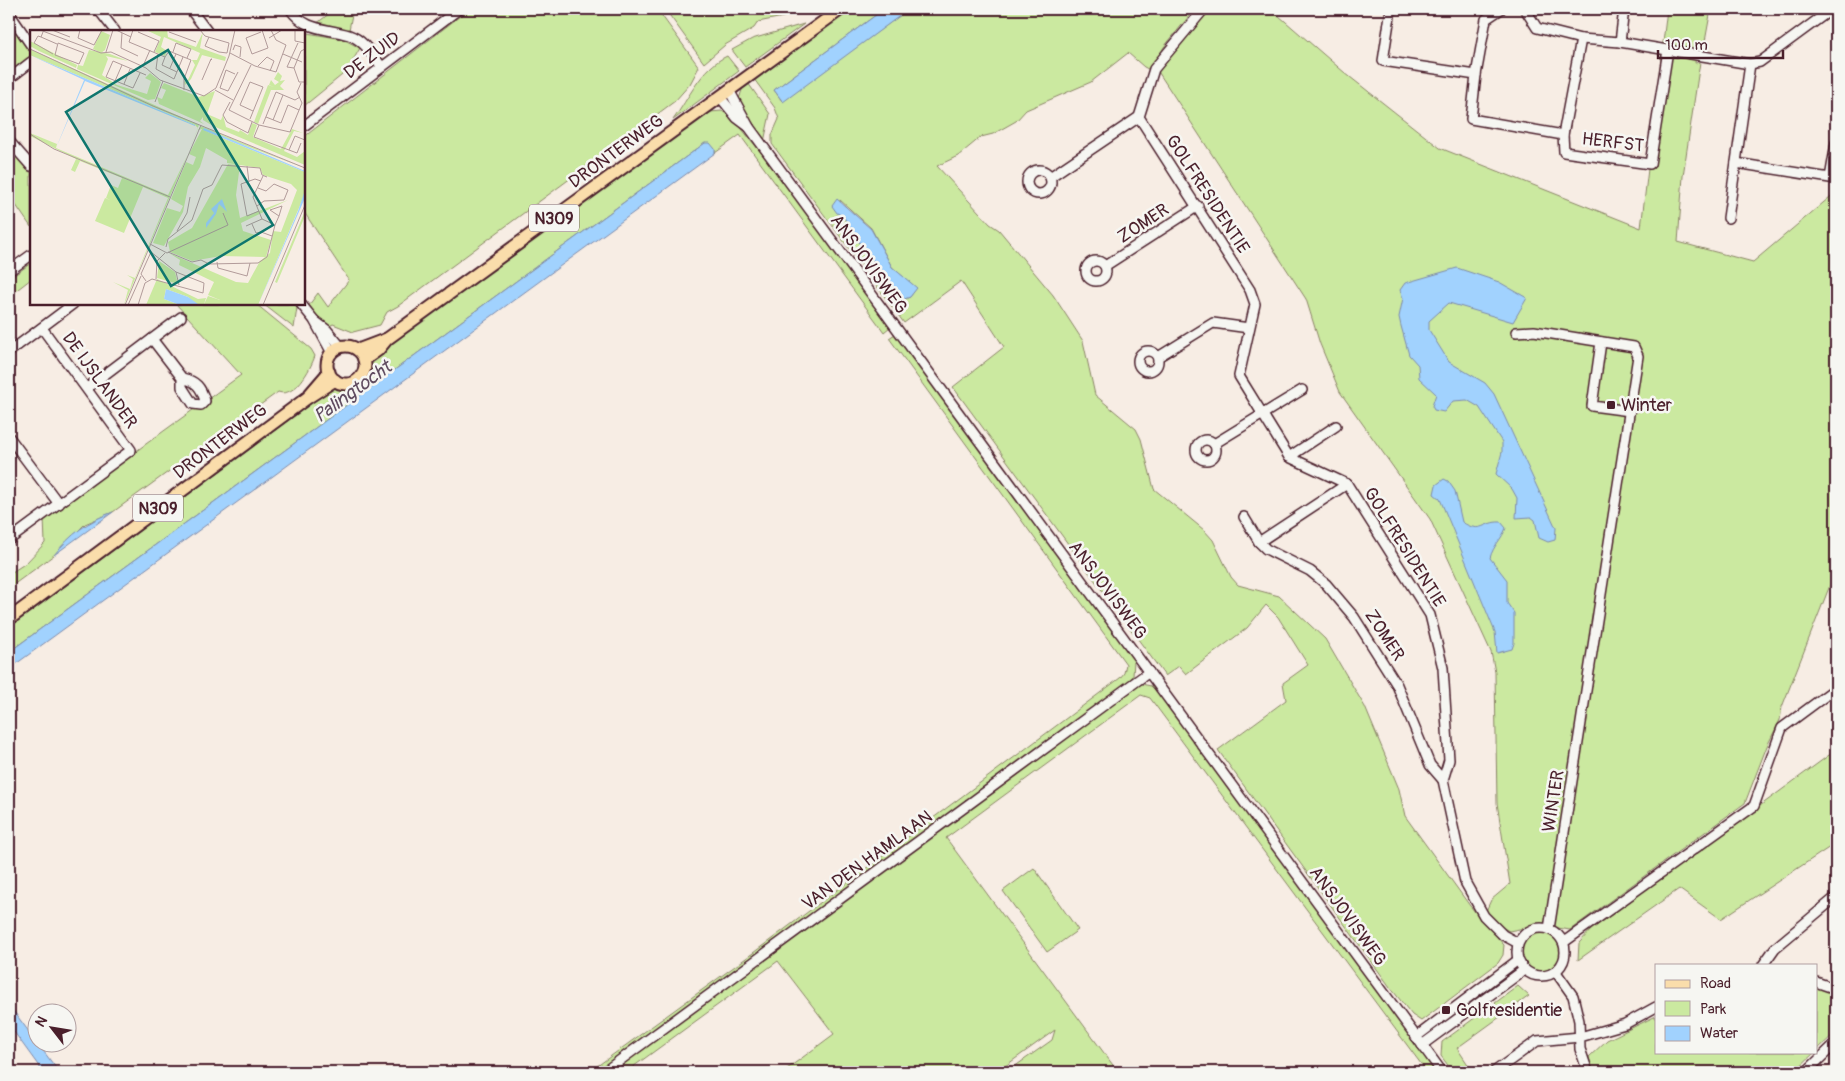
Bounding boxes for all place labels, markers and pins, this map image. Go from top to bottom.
place label: Winter [1621,394,1673,417]
marker: Winter [1605,399,1617,411]
place label: Golfresidentie [1456,999,1562,1022]
marker: Golfresidentie [1440,1004,1452,1016]

